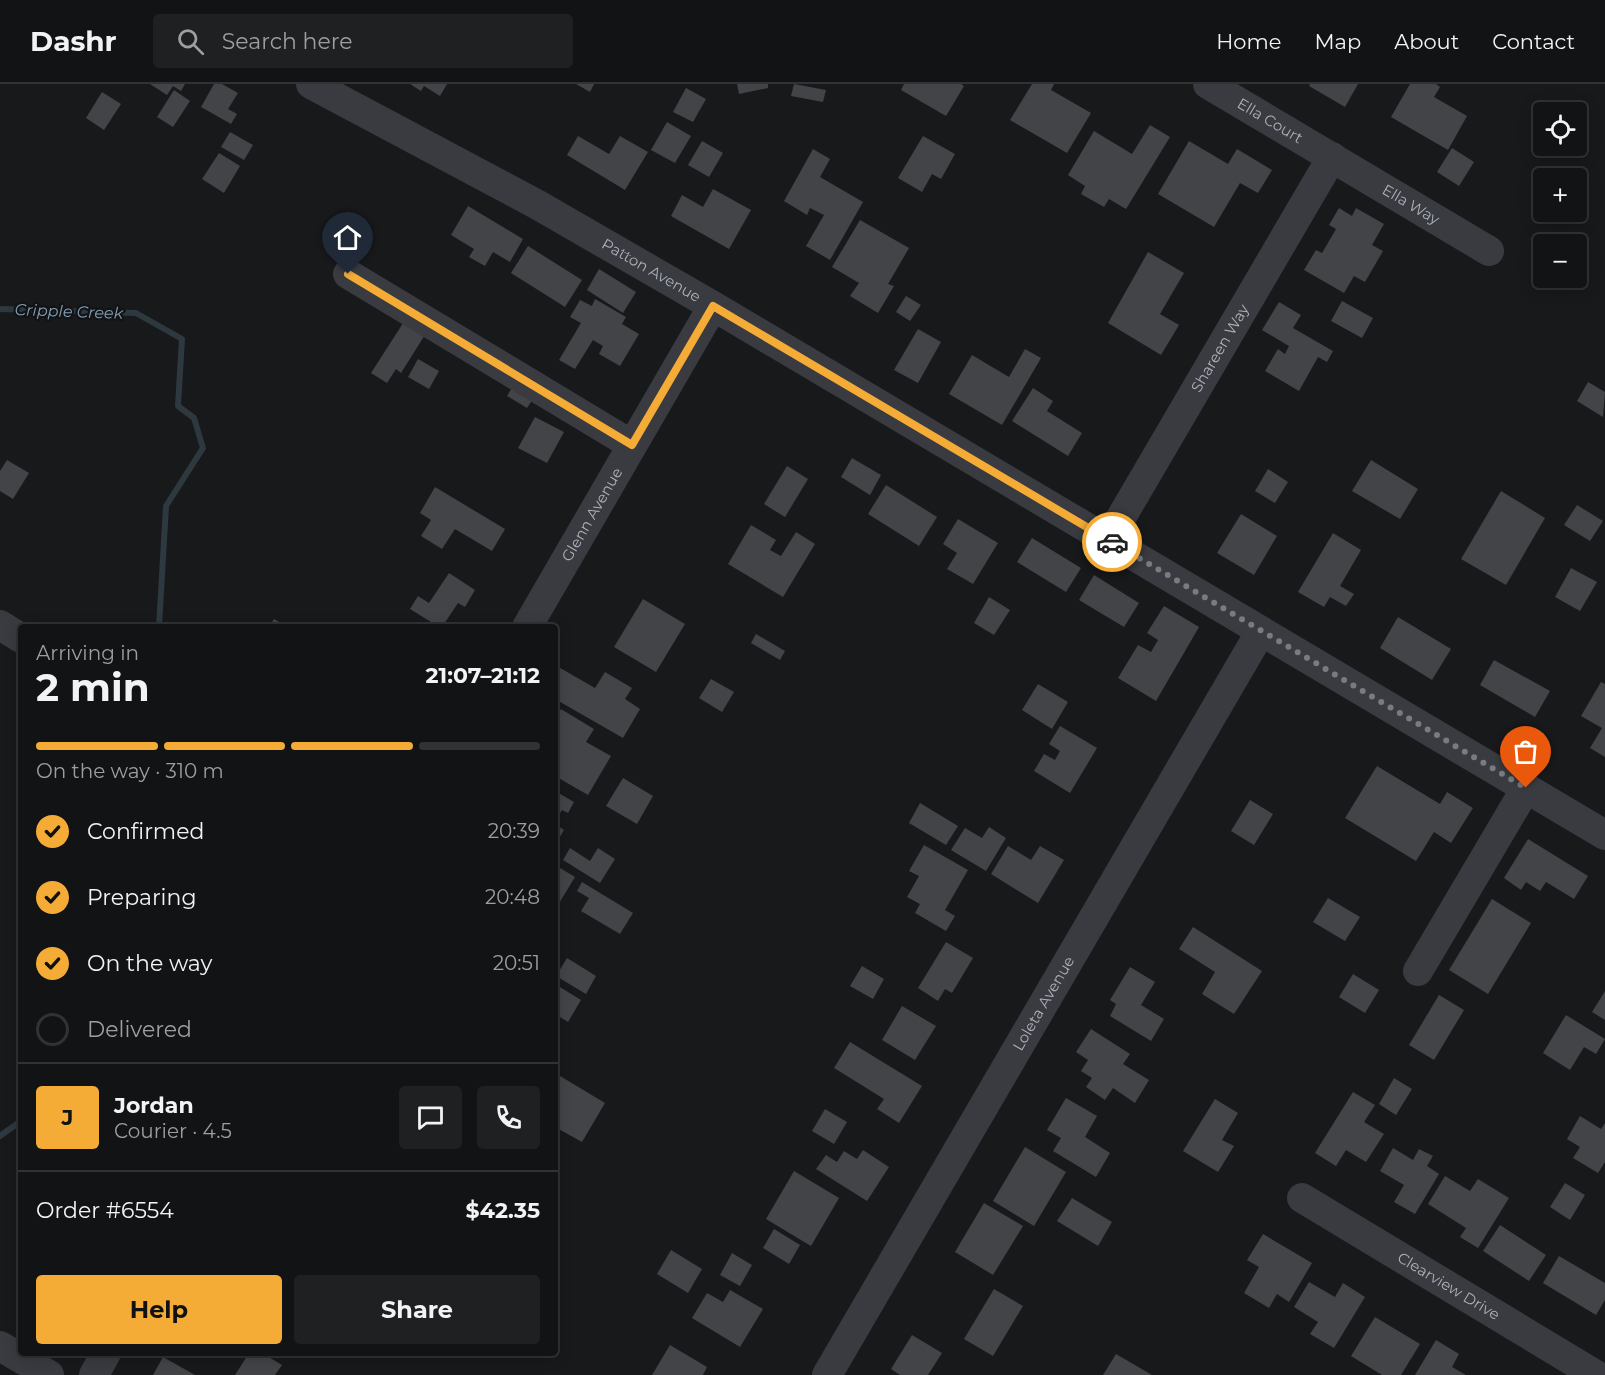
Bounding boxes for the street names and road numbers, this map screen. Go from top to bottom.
street label: Ella Court [1234,94,1306,147]
street label: Ella Way [1379,180,1444,229]
street label: Patton Avenue [599,234,704,306]
street label: Shareen Way [1187,300,1253,396]
street label: Glenn Avenue [557,464,626,565]
street label: Loleta Avenue [1008,953,1078,1054]
street label: Clearview Drive [1394,1248,1503,1324]

